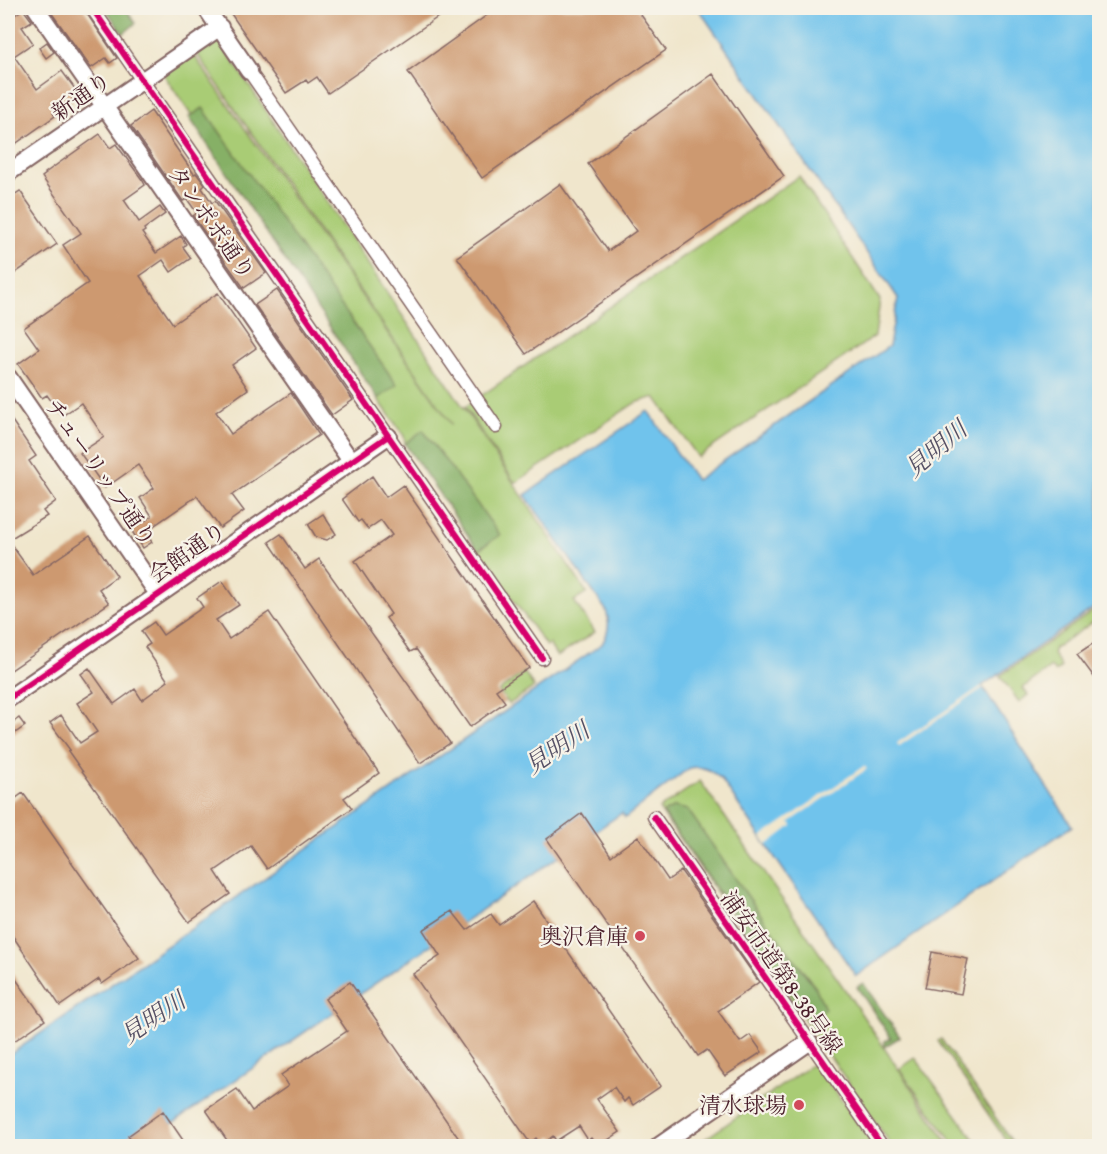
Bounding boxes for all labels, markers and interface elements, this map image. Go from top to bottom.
street label: 新通り [45,64,117,128]
street label: タンポポ通り [161,159,263,285]
street label: チューリップ通り [38,391,164,553]
water label: 見明川 [897,410,977,485]
street label: 会館通り [142,514,232,590]
water label: 見明川 [517,711,599,782]
street label: 浦安市道第8-38号線 [713,884,851,1060]
place label: 奥沢倉庫 [540,920,628,952]
marker: 奥沢倉庫 [633,929,647,943]
water label: 見明川 [113,981,195,1052]
place label: 清水球場 [699,1089,787,1121]
marker: 清水球場 [792,1098,806,1112]

